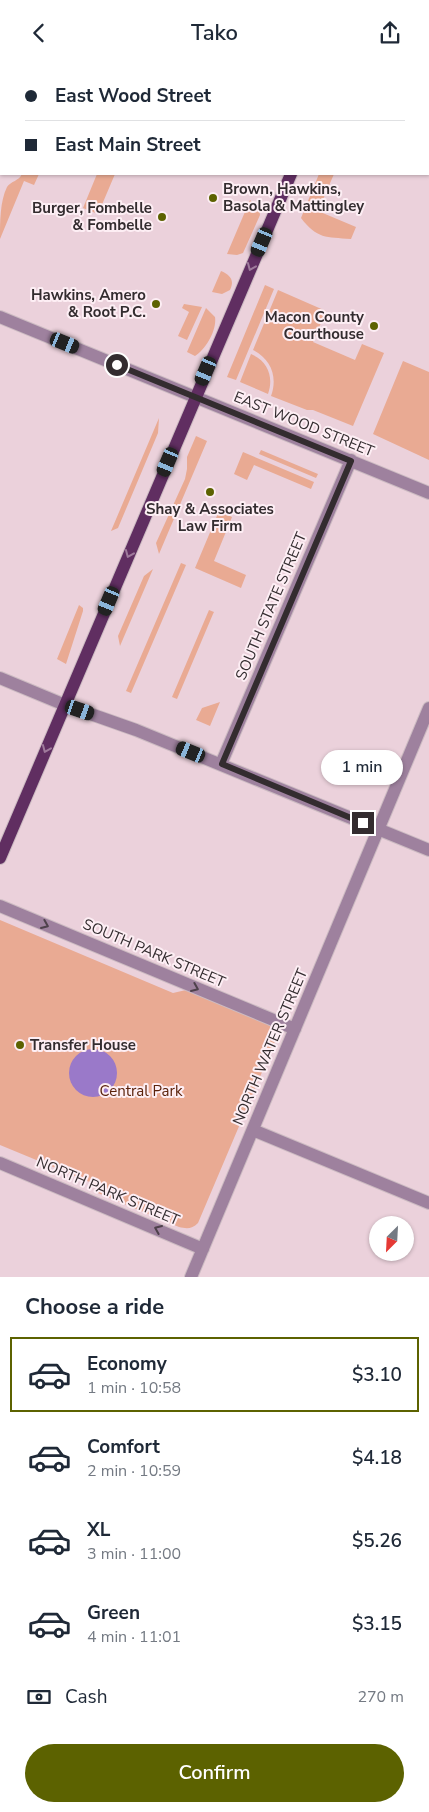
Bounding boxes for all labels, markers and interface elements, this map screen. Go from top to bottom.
text: Tako [191,18,238,48]
icon: back [25,19,53,47]
icon: share [376,19,404,47]
text: East Wood Street [55,83,211,109]
text: East Main Street [55,132,201,158]
place label: Brown, Hawkins, Basola & Mattingley [223,179,364,216]
marker: Brown, Hawkins, Basola & Mattingley [207,192,219,204]
place label: Burger, Fombelle & Fombelle [32,198,152,235]
marker: Burger, Fombelle & Fombelle [156,211,168,223]
car [249,225,274,259]
one-way arrow [246,262,257,271]
place label: Hawkins, Amero & Root P.C. [31,285,146,322]
marker: Hawkins, Amero & Root P.C. [150,298,162,310]
place label: Macon County Courthouse [265,307,364,344]
marker: Macon County Courthouse [368,320,380,332]
car [48,330,81,356]
route start [106,354,128,376]
car [193,354,218,388]
street label: EAST WOOD STREET [231,387,377,461]
car [155,445,180,479]
marker: Shay & Associates Law Firm [204,486,216,498]
place label: Shay & Associates Law Firm [146,499,274,536]
street label: SOUTH STATE STREET [231,529,311,683]
one-way arrow [125,549,135,558]
car [96,584,121,618]
car [63,698,96,722]
car [174,739,207,765]
one-way arrow [42,744,53,753]
callout: 1 min [322,751,404,785]
text: 1 min [342,756,382,778]
route end [352,812,374,834]
street label: SOUTH PARK STREET [80,914,228,992]
one-way arrow [40,919,49,929]
street label: NORTH WATER STREET [228,966,312,1128]
one-way arrow [190,981,199,992]
place label: Transfer House [30,1035,136,1055]
marker: Transfer House [14,1039,26,1051]
park label: Central Park [100,1081,183,1101]
street label: NORTH PARK STREET [33,1152,183,1230]
north arrow [369,1216,414,1261]
map controls [369,1216,414,1261]
one-way arrow [154,1225,163,1236]
text: Choose a ride [25,1292,164,1322]
text: Economy [87,1351,167,1377]
icon: car [27,1352,72,1397]
text: $3.10 [352,1362,402,1388]
text: 1 min · 10:58 [87,1377,181,1399]
text: Comfort [87,1434,160,1460]
icon: car [27,1435,72,1480]
text: $4.18 [352,1445,402,1471]
text: 2 min · 10:59 [87,1460,181,1482]
text: XL [87,1517,110,1543]
icon: car [27,1518,72,1563]
text: $5.26 [352,1528,402,1554]
text: 3 min · 11:00 [87,1543,181,1565]
text: Green [87,1600,140,1626]
icon: car [27,1601,72,1646]
text: $3.15 [352,1611,402,1637]
text: 4 min · 11:01 [87,1626,181,1648]
icon: cash [25,1683,53,1711]
text: Cash [65,1684,107,1710]
text: 270 m [357,1686,404,1708]
button: Confirm [25,1744,404,1802]

